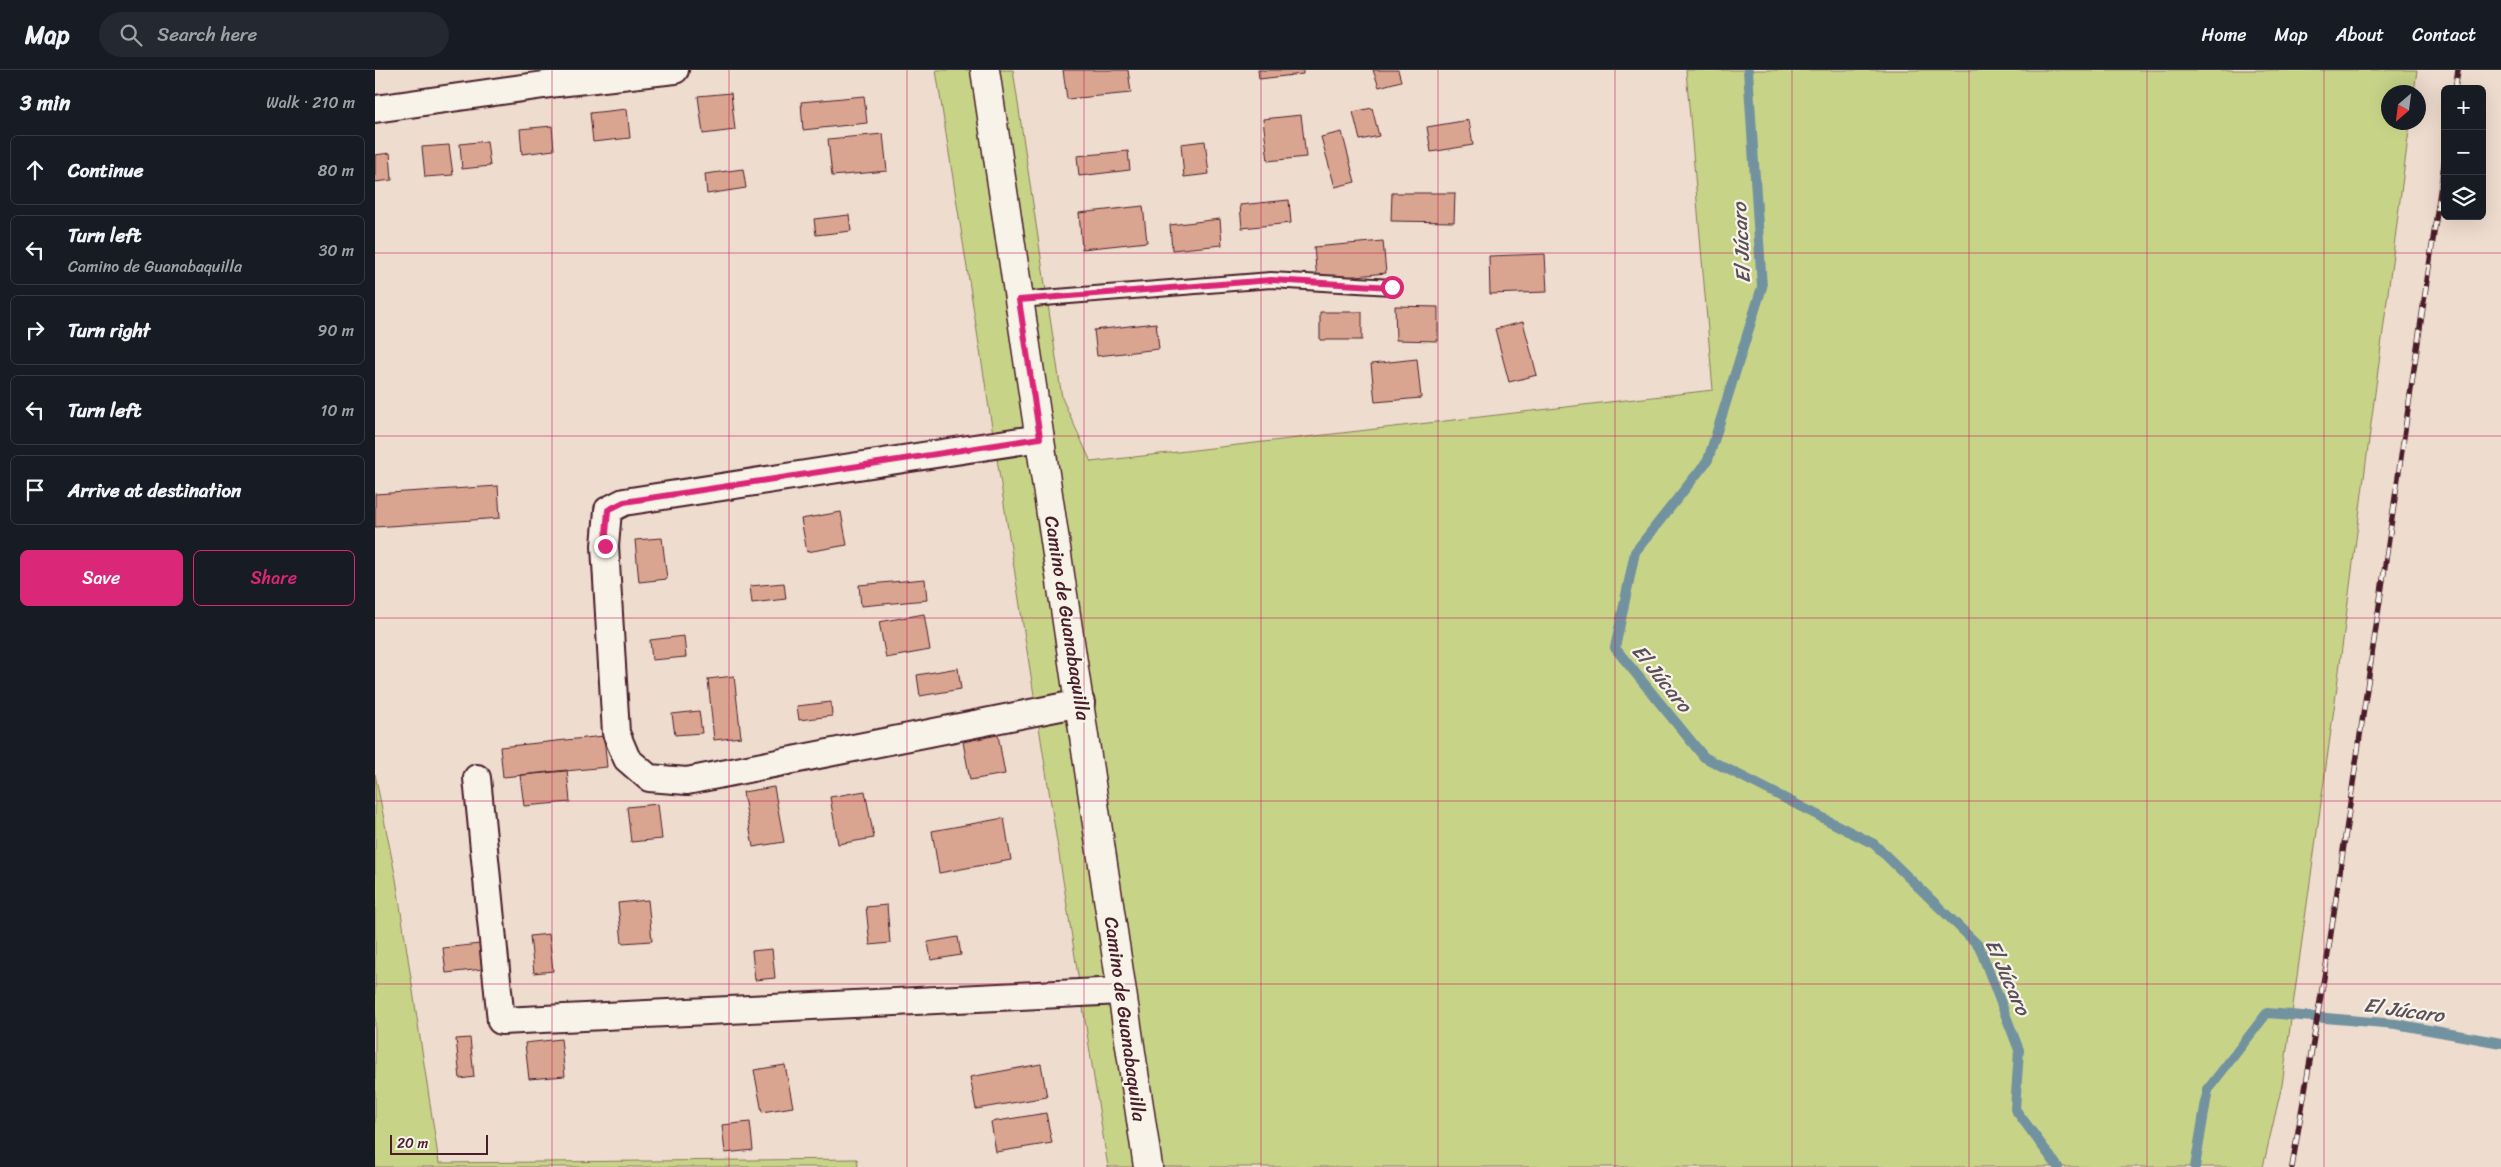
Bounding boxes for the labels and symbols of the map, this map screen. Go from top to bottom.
north arrow [2381,85,2426,130]
water label: El Júcaro [1722,200,1761,284]
route start [1381,276,1404,299]
street label: Camino de Guanabaquilla [1035,513,1100,723]
route end [594,535,617,558]
water label: El Júcaro [1623,636,1702,722]
street label: Camino de Guanabaquilla [1095,914,1156,1124]
water label: El Júcaro [1975,933,2041,1023]
water label: El Júcaro [2362,988,2448,1034]
scale bar [390,1132,487,1155]

